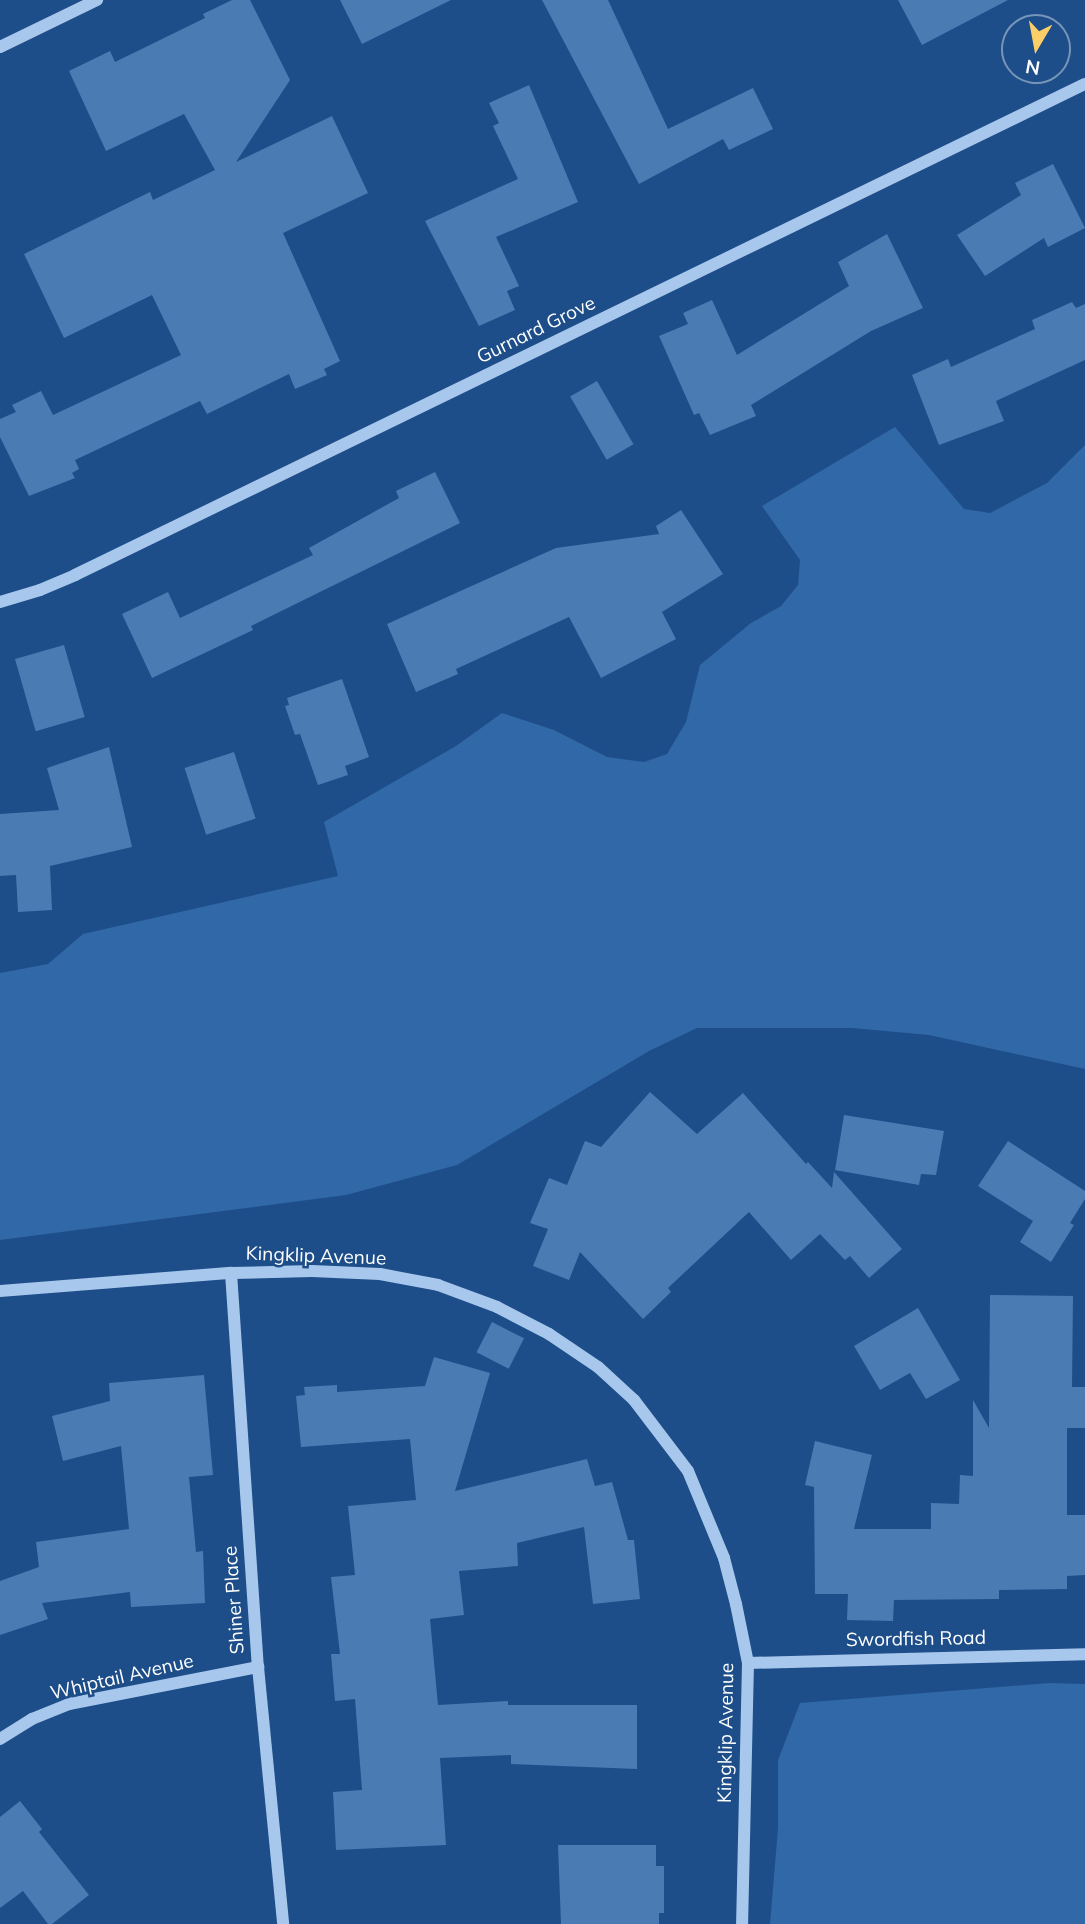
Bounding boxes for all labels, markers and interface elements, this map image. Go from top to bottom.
north arrow [1001,14,1071,84]
text: N [1024,55,1042,81]
street label: Gurnard Grove [473,291,599,369]
street label: Kingklip Avenue [245,1242,387,1270]
street label: Shiner Place [219,1545,249,1655]
street label: Swordfish Road [846,1626,986,1652]
street label: Whiptail Avenue [48,1649,196,1705]
street label: Kingklip Avenue [713,1663,739,1803]

